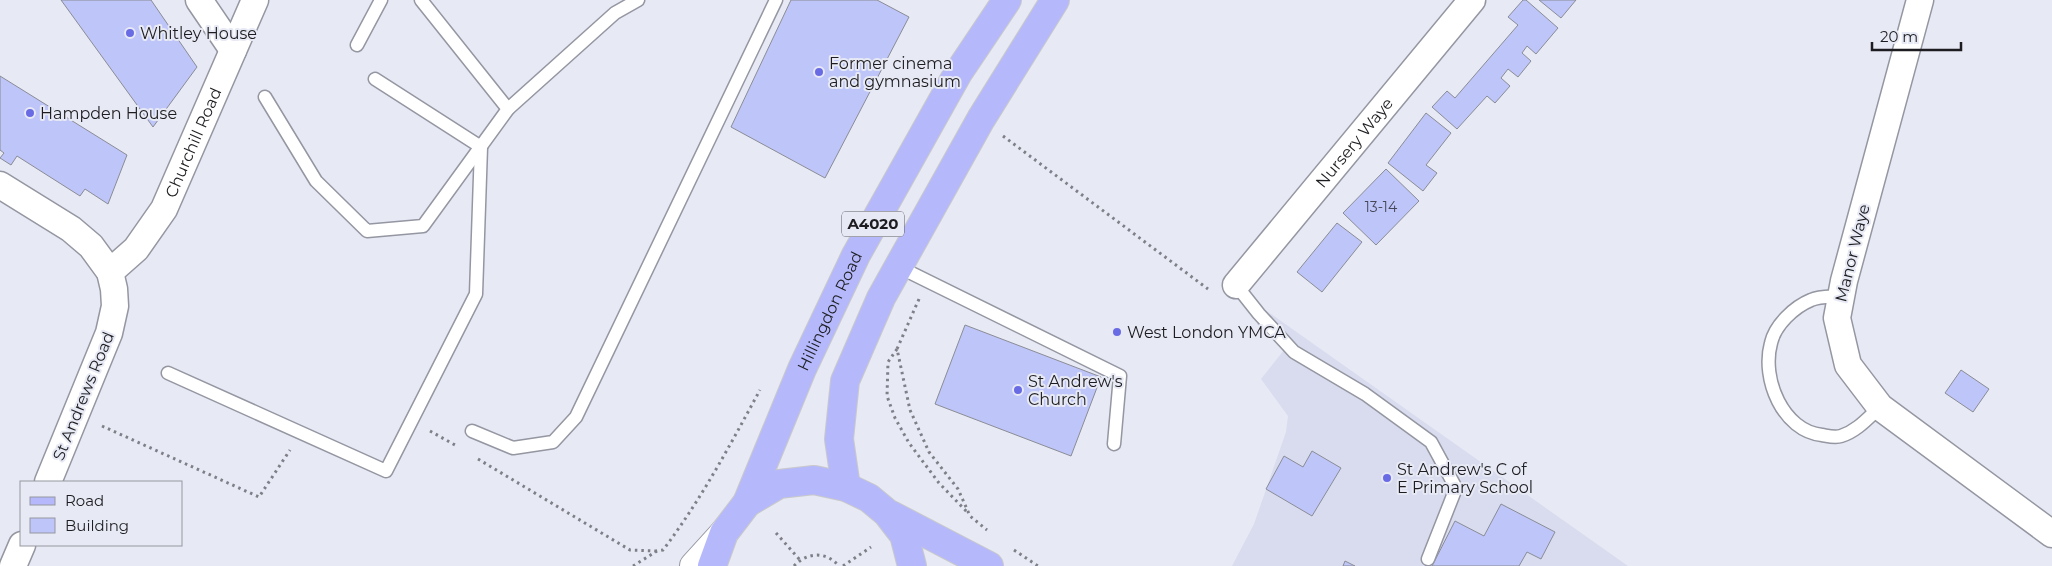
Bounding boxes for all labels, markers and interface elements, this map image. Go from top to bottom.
scale bar [1872,20,1961,52]
place label: Whitley House [140,24,257,43]
marker: Whitley House [124,27,136,39]
text: 20 m [1880,27,1918,46]
place label: Former cinema and gymnasium [829,54,961,91]
marker: Former cinema and gymnasium [813,66,825,78]
street label: Churchill Road [161,85,226,201]
street label: Nursery Waye [1312,94,1397,192]
place label: Hampden House [40,104,177,123]
marker: Hampden House [24,107,36,119]
house number: 13-14 [1365,198,1398,216]
street label: Manor Waye [1831,202,1874,304]
road number: A4020 [842,212,904,236]
street label: Hillingdon Road [794,248,866,374]
place label: West London YMCA [1127,323,1286,342]
marker: West London YMCA [1111,326,1123,338]
street label: St Andrews Road [49,329,118,463]
place label: St Andrew's Church [1028,372,1123,409]
marker: St Andrew's Church [1012,384,1024,396]
place label: St Andrew's C of E Primary School [1397,460,1533,497]
marker: St Andrew's C of E Primary School [1381,472,1393,484]
legend [20,481,182,546]
text: Road [65,491,104,510]
text: Building [65,516,129,535]

